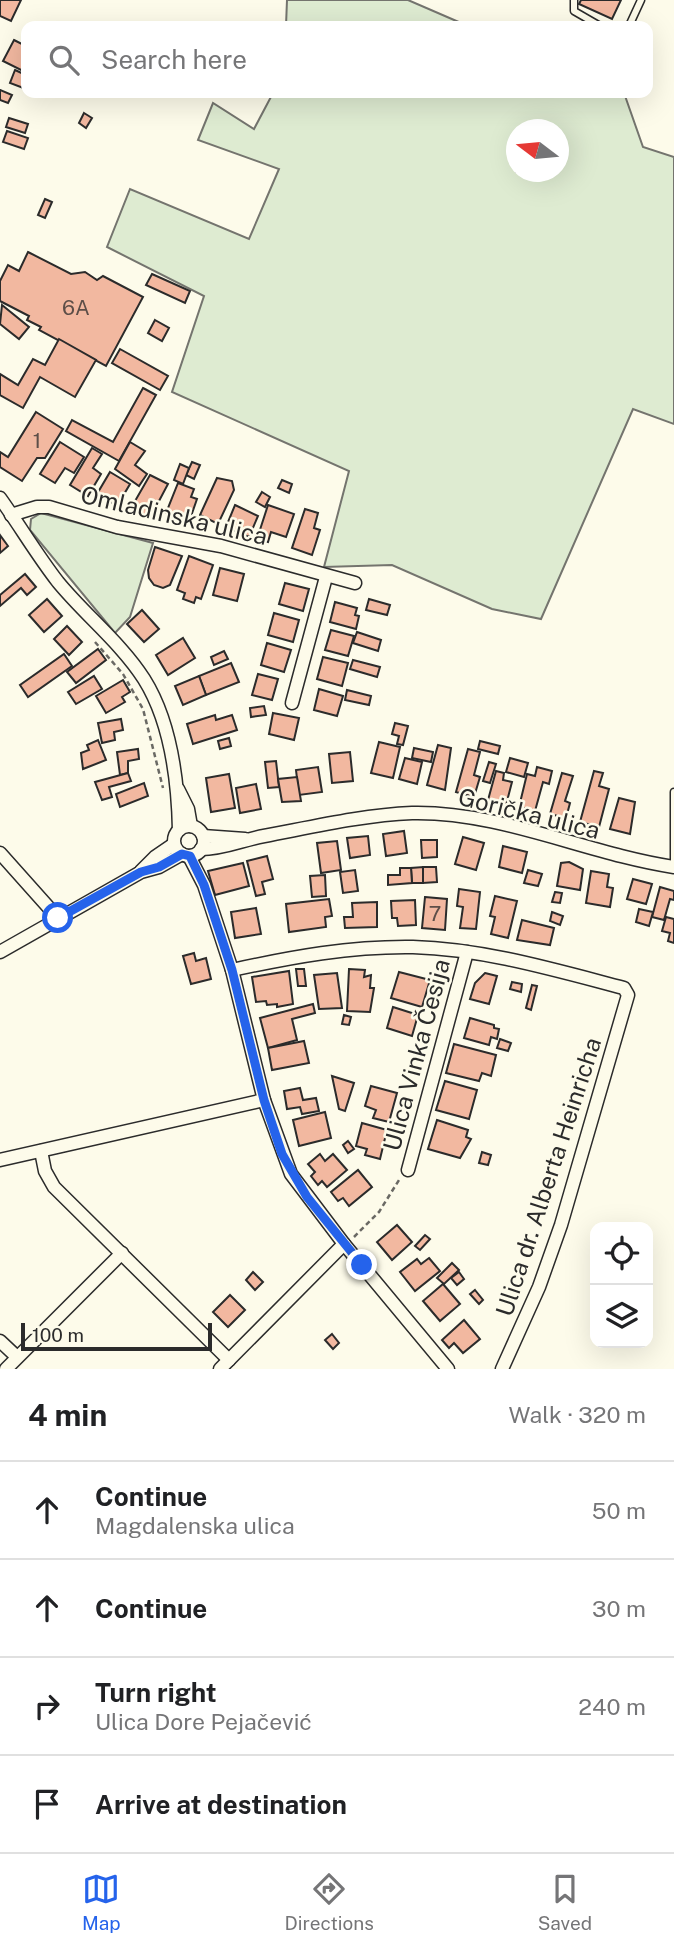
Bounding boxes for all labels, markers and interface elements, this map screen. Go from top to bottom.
search box [21,21,653,98]
icon: search [45,41,83,79]
text: Search here [101,44,247,75]
north arrow [506,119,569,182]
house number: 6A [62,295,90,320]
house number: 1 [33,428,41,453]
street label: Omladinska ulica [78,480,270,550]
street label: Gorička ulica [455,782,603,844]
house number: 7 [429,901,441,926]
route start [42,902,73,933]
street label: Ulica Vinka Česija [377,956,455,1154]
street label: Ulica dr. Alberta Heinricha [490,1034,606,1320]
map controls [590,1222,653,1348]
button: locate [590,1222,653,1285]
route end [346,1249,377,1280]
button: layers [590,1285,653,1348]
scale bar [21,1320,212,1352]
text: 100 m [32,1324,84,1346]
text: 4 min [28,1397,107,1433]
text: Walk · 320 m [509,1401,646,1428]
text: Continue [95,1481,207,1512]
icon: ahead [28,1491,66,1529]
text: 50 m [592,1497,646,1524]
text: Magdalenska ulica [95,1512,295,1539]
icon: ahead [28,1589,66,1627]
text: Continue [95,1593,207,1624]
text: 30 m [592,1595,646,1622]
text: Turn right [95,1677,217,1708]
icon: right [28,1687,66,1725]
text: 240 m [578,1693,646,1720]
text: Ulica Dore Pejačević [95,1708,312,1735]
icon: arrive [28,1785,66,1823]
text: Arrive at destination [95,1789,347,1820]
tab: Map [82,1870,121,1934]
tab: Directions [285,1870,374,1934]
tab: Saved [538,1870,592,1934]

